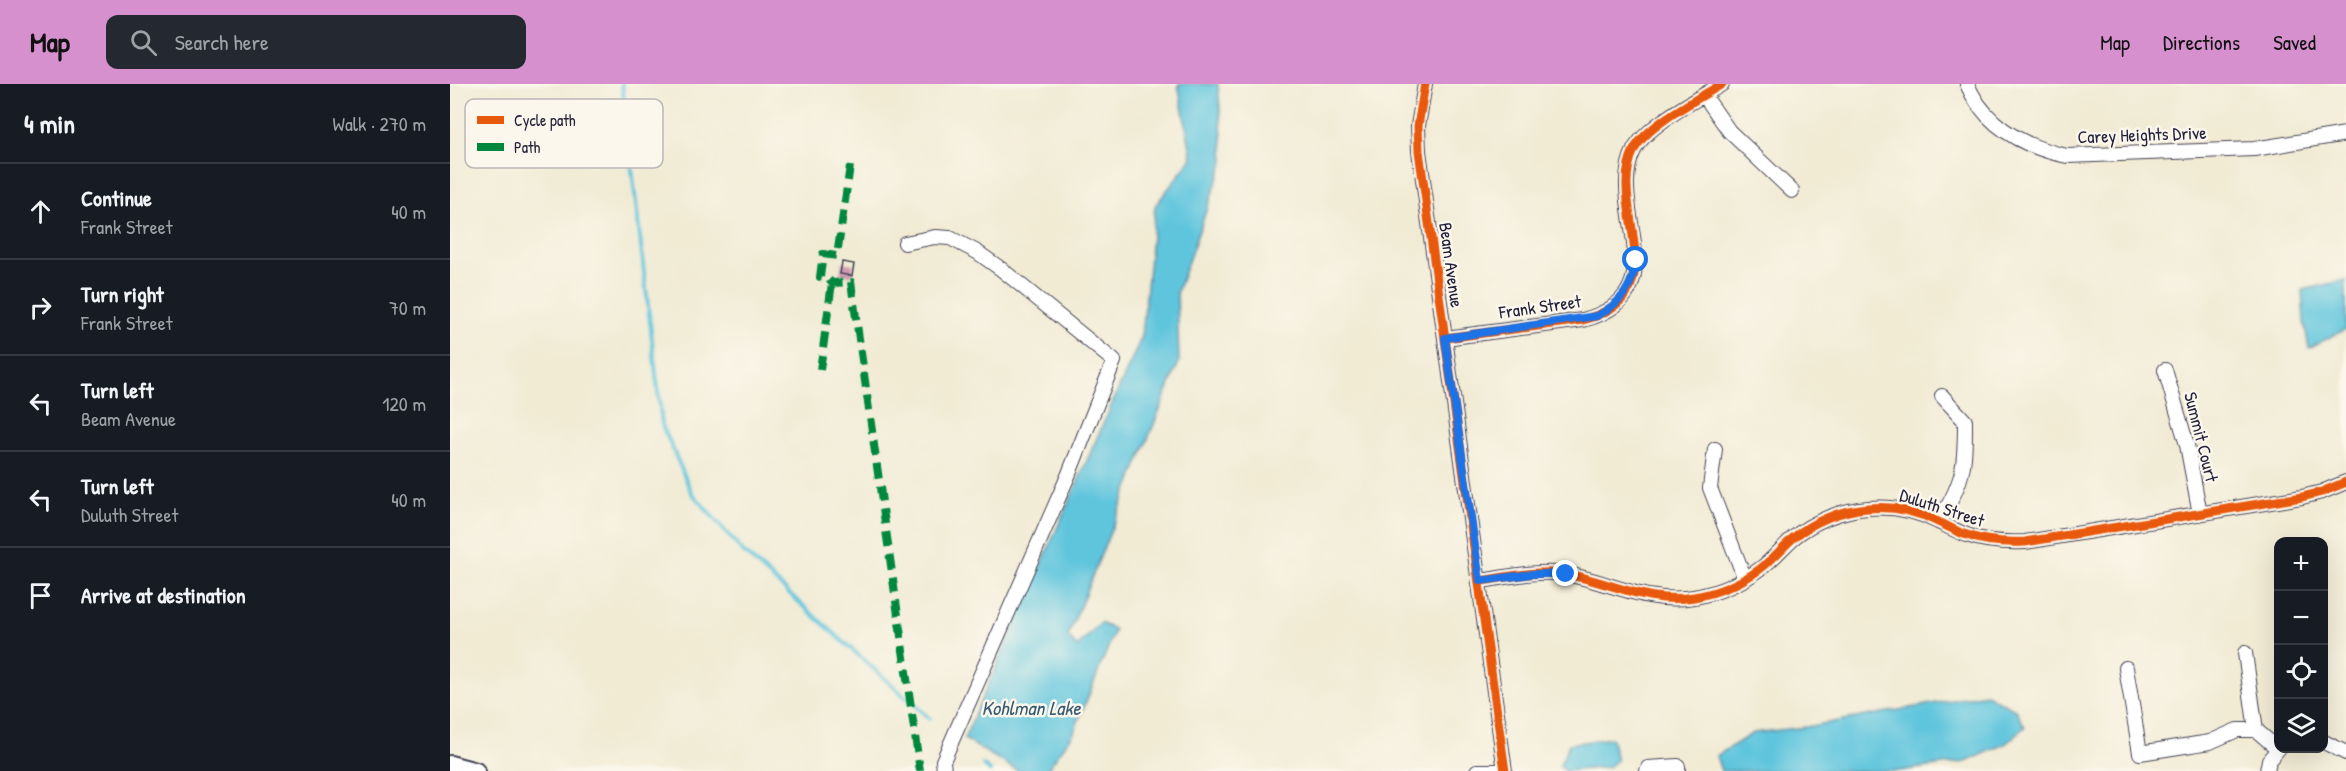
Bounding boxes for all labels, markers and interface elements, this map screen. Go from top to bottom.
search box [106,15,526,69]
text: Map [30,23,70,61]
icon: search [127,26,160,59]
text: Search here [175,27,269,57]
text: Map [2100,28,2130,57]
text: Directions [2163,28,2240,57]
text: Saved [2273,28,2316,57]
legend [465,99,663,168]
text: 4 min [24,106,75,141]
text: Cycle path [514,109,576,131]
text: Walk · 270 m [333,110,426,137]
street label: Carey Heights Drive [2077,120,2207,149]
text: Path [514,136,540,158]
text: Continue [81,183,152,213]
icon: ahead [24,195,57,228]
text: 40 m [391,198,426,225]
text: Frank Street [81,213,173,240]
street label: Beam Avenue [1433,221,1470,309]
route start [1622,246,1648,272]
text: Turn right [81,279,164,309]
street label: Frank Street [1496,288,1583,325]
icon: right [24,291,57,324]
text: 70 m [389,294,426,321]
text: Frank Street [81,309,173,336]
text: Turn left [81,375,154,405]
icon: left [24,387,57,420]
street label: Summit Court [2178,389,2225,485]
text: 120 m [382,390,426,417]
text: Beam Avenue [81,405,176,432]
text: Turn left [81,471,154,501]
street label: Duluth Street [1897,482,1988,533]
icon: left [24,483,57,516]
text: 40 m [391,486,426,513]
text: Duluth Street [81,501,178,528]
map controls [2274,537,2328,753]
button: + [2274,537,2328,591]
route end [1552,560,1578,586]
icon: arrive [24,579,57,612]
text: Arrive at destination [81,580,246,610]
button: − [2274,591,2328,645]
button: locate [2274,645,2328,699]
water label: Kohlman Lake [982,694,1081,721]
button: layers [2274,699,2328,753]

